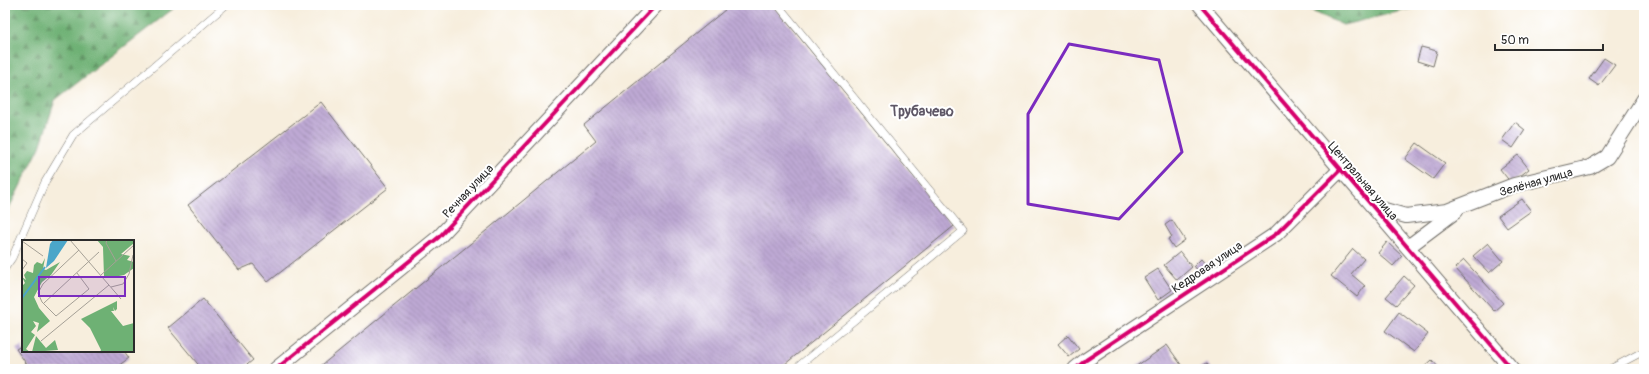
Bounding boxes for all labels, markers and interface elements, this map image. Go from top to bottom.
scale bar [1495,26,1603,52]
text: 50 m [1501,33,1529,48]
district label: Трубачево [889,103,954,120]
street label: Центральная улица [1324,139,1401,224]
street label: Речная улица [440,161,497,221]
street label: Зелёная улица [1498,165,1575,200]
street label: Кедровая улица [1169,238,1246,296]
inset map [22,240,134,352]

